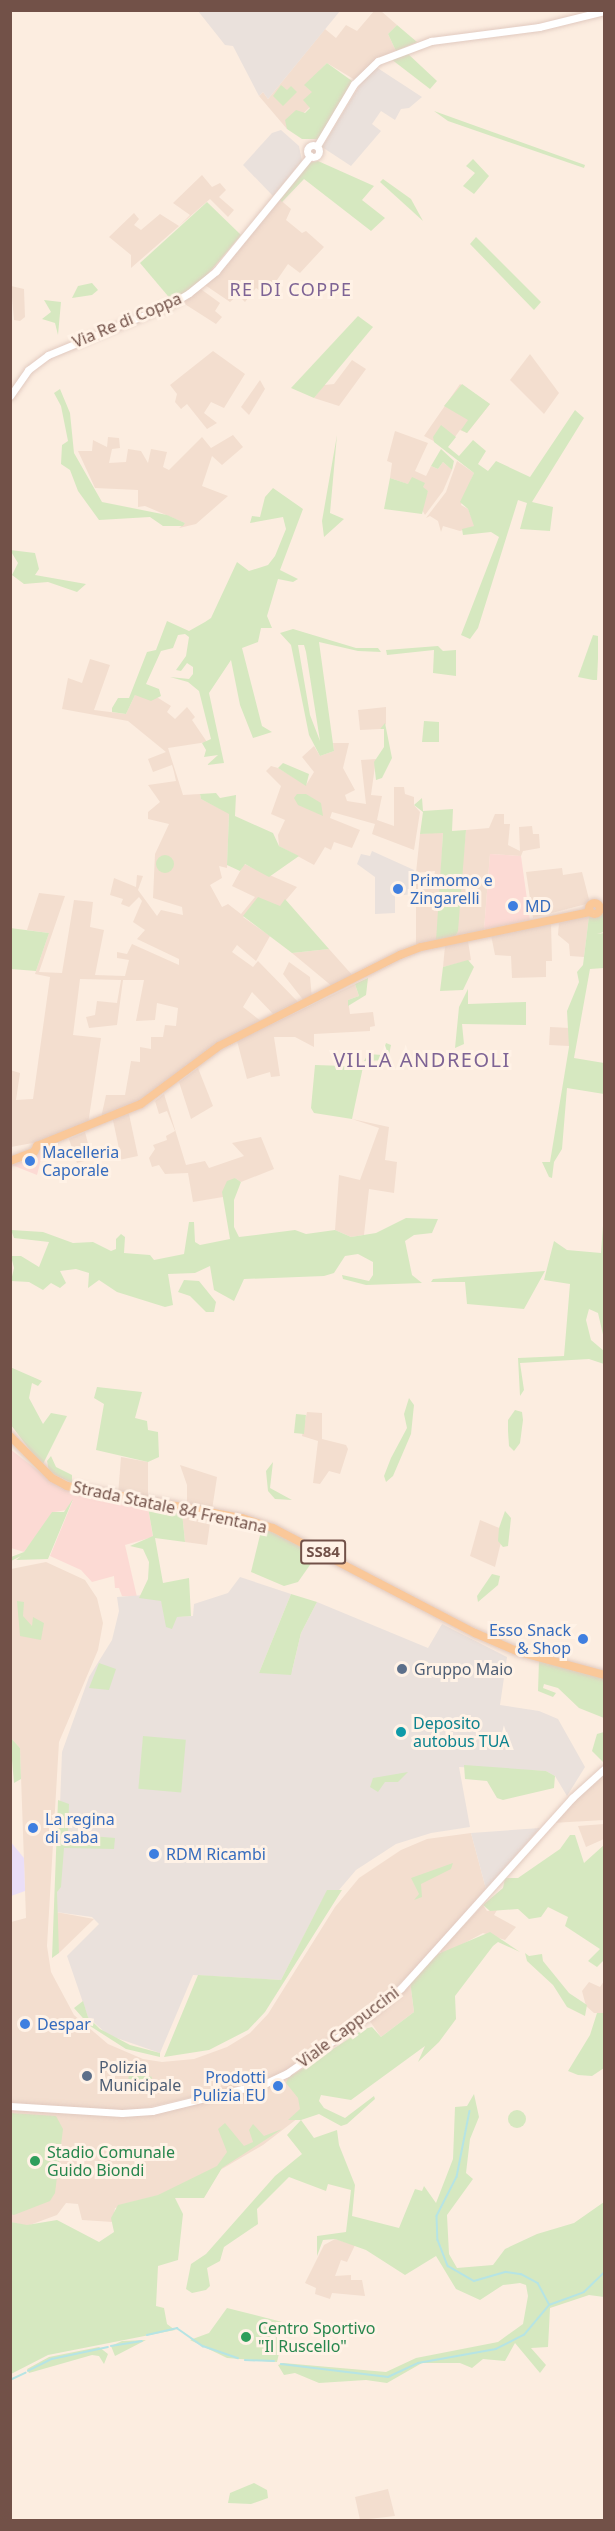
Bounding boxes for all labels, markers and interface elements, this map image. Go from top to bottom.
district label: RE DI COPPE [229,278,353,300]
street label: Via Re di Coppa [70,288,184,352]
place label: Primomo e Zingarelli [410,870,493,908]
marker: Primomo e Zingarelli [391,882,405,896]
place label: MD [525,896,551,916]
marker: MD [506,899,520,913]
district label: VILLA ANDREOLI [333,1047,511,1071]
place label: Macelleria Caporale [42,1142,119,1180]
marker: Macelleria Caporale [23,1154,37,1168]
street label: Strada Statale 84 Frentana [71,1477,269,1537]
road number: SS84 [299,1540,347,1564]
place label: Esso Snack & Shop [489,1620,571,1658]
marker: Esso Snack & Shop [576,1632,590,1646]
place label: Gruppo Maio [414,1659,513,1679]
marker: Gruppo Maio [395,1662,409,1676]
place label: Deposito autobus TUA [413,1713,510,1751]
marker: Deposito autobus TUA [394,1725,408,1739]
place label: La regina di saba [45,1809,115,1847]
marker: La regina di saba [26,1821,40,1835]
place label: RDM Ricambi [166,1844,266,1864]
marker: RDM Ricambi [147,1847,161,1861]
street label: Viale Cappuccini [293,1983,403,2071]
place label: Despar [37,2014,91,2034]
marker: Despar [18,2017,32,2031]
place label: Polizia Municipale [99,2057,181,2095]
place label: Prodotti Pulizia EU [193,2067,266,2105]
marker: Polizia Municipale [80,2069,94,2083]
marker: Prodotti Pulizia EU [271,2079,285,2093]
place label: Stadio Comunale Guido Biondi [47,2142,175,2180]
marker: Stadio Comunale Guido Biondi [28,2154,42,2168]
place label: Centro Sportivo "Il Ruscello" [258,2318,376,2356]
marker: Centro Sportivo "Il Ruscello" [239,2330,253,2344]

